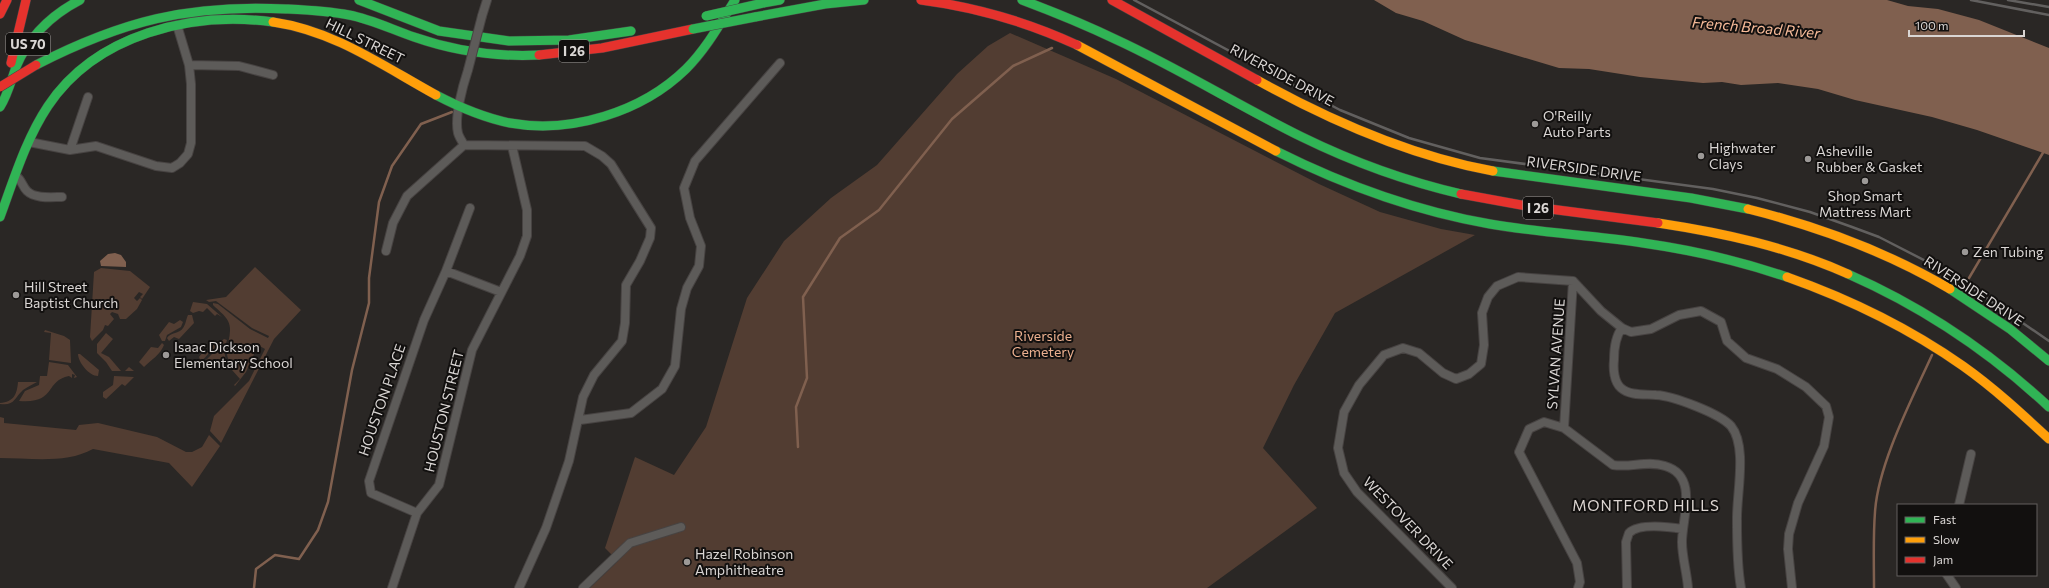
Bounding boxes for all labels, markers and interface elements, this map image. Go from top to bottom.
water label: French Broad River [1691,12,1822,42]
scale bar [1909,12,2024,38]
street label: HILL STREET [323,14,407,67]
text: 100 m [1915,18,1949,32]
road number: US 70 [6,33,50,55]
road number: I 26 [559,40,589,62]
street label: RIVERSIDE DRIVE [1227,40,1337,109]
place label: O'Reilly Auto Parts [1543,107,1611,140]
marker: O'Reilly Auto Parts [1530,119,1540,129]
place label: Highwater Clays [1709,139,1776,172]
place label: Asheville Rubber & Gasket [1816,142,1923,175]
marker: Highwater Clays [1696,151,1706,161]
street label: RIVERSIDE DRIVE [1526,152,1642,185]
marker: Asheville Rubber & Gasket [1803,154,1813,164]
marker: Shop Smart Mattress Mart [1860,176,1870,186]
place label: Shop Smart Mattress Mart [1819,187,1911,220]
road number: I 26 [1523,197,1553,219]
place label: Zen Tubing [1973,243,2044,260]
marker: Zen Tubing [1960,247,1970,257]
street label: RIVERSIDE DRIVE [1921,252,2027,329]
place label: Hill Street Baptist Church [24,278,118,311]
marker: Hill Street Baptist Church [11,290,21,300]
street label: SYLVAN AVENUE [1543,298,1568,410]
park label: Riverside Cemetery [1012,327,1074,360]
place label: Isaac Dickson Elementary School [174,338,293,371]
street label: HOUSTON PLACE [354,342,409,458]
street label: HOUSTON STREET [420,348,467,474]
marker: Isaac Dickson Elementary School [161,350,171,360]
street label: WESTOVER DRIVE [1360,473,1457,572]
district label: MONTFORD HILLS [1572,496,1720,514]
legend [1897,504,2037,576]
text: Fast [1933,512,1956,526]
text: Slow [1933,532,1960,546]
place label: Hazel Robinson Amphitheatre [695,545,793,578]
text: Jam [1933,552,1953,567]
marker: Hazel Robinson Amphitheatre [682,557,692,567]

